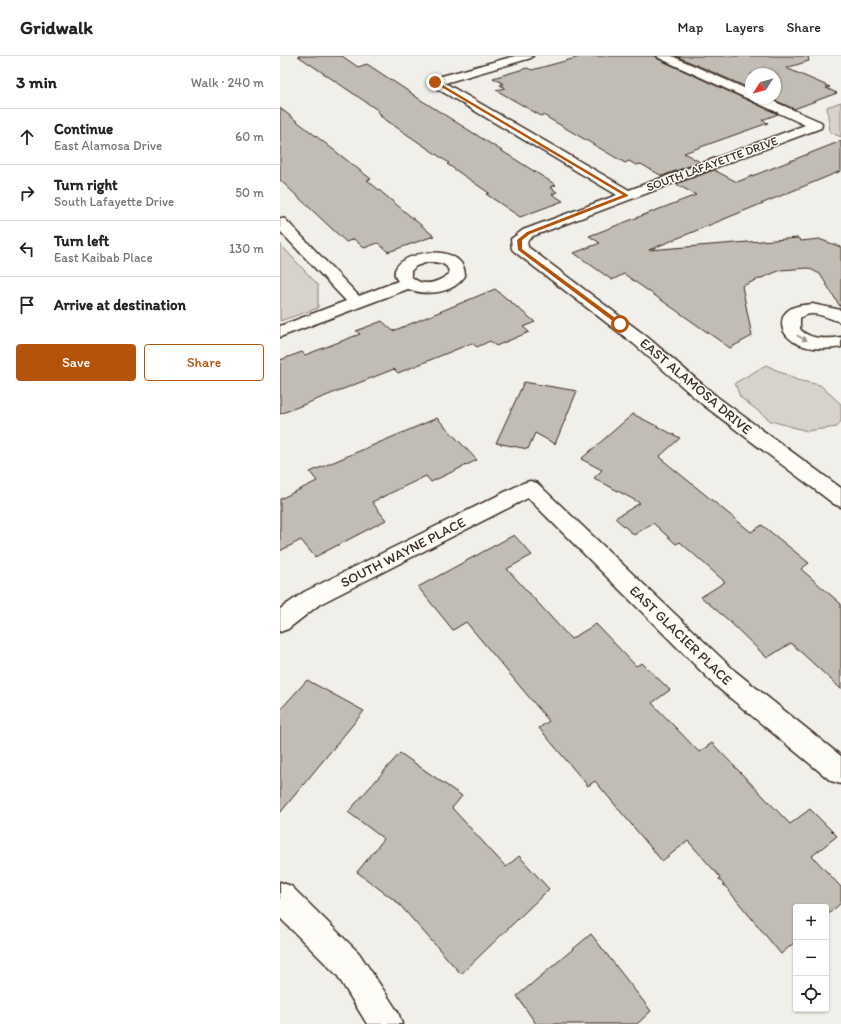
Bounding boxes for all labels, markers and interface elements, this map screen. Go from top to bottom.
text: Gridwalk [20,16,93,39]
text: Map [678,19,703,36]
text: Layers [725,19,764,36]
text: Share [786,19,821,36]
north arrow [745,68,781,104]
text: 3 min [16,72,57,92]
route end [426,73,444,91]
text: Walk · 240 m [191,75,264,90]
text: Continue [54,120,113,138]
icon: ahead [16,126,38,148]
text: 60 m [235,129,264,144]
street label: SOUTH LAFAYETTE DRIVE [644,134,780,194]
text: East Alamosa Drive [54,138,162,153]
text: Turn right [54,176,118,194]
icon: right [16,182,38,204]
text: 50 m [235,185,264,200]
text: South Lafayette Drive [54,194,174,209]
text: Turn left [54,232,109,250]
icon: left [16,238,38,260]
text: 130 m [229,241,264,256]
text: East Kaibab Place [54,250,153,265]
icon: arrive [16,294,38,316]
text: Arrive at destination [54,296,186,314]
route start [611,315,629,333]
street label: EAST ALAMOSA DRIVE [636,335,755,438]
one-way arrow [796,335,808,341]
button: Save [16,344,136,381]
button: Share [144,344,264,381]
street label: SOUTH WAYNE PLACE [338,513,469,591]
street label: EAST GLACIER PLACE [626,582,736,689]
map controls [793,904,829,1012]
button: + [793,904,829,940]
button: − [793,940,829,976]
button: locate [793,976,829,1012]

